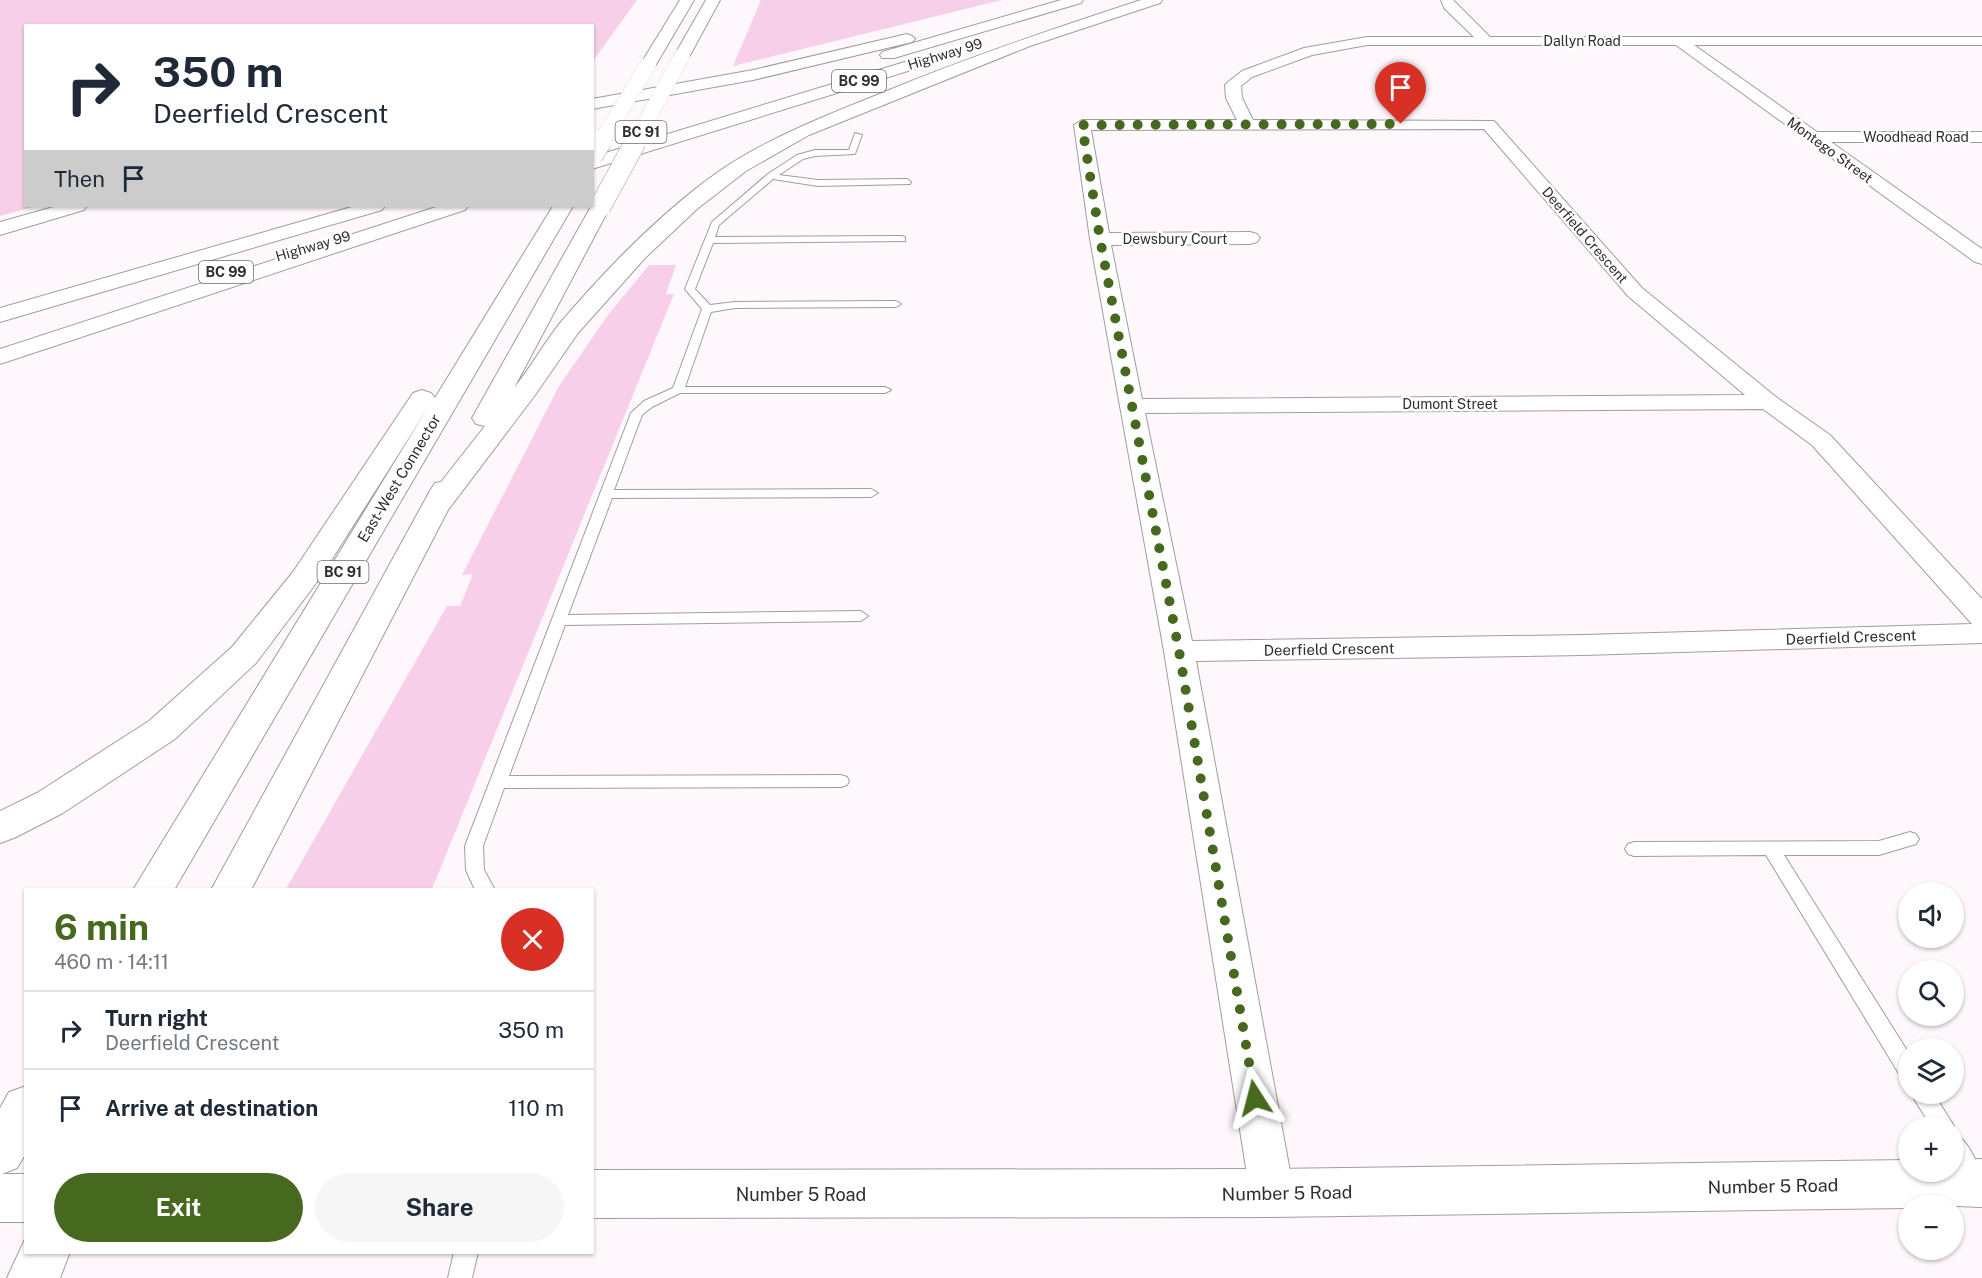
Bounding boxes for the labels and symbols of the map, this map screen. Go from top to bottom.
street label: Dallyn Road [1543,33,1621,49]
street label: Highway 99 [906,35,985,73]
pin [1375,62,1426,124]
road number: BC 99 [832,70,886,92]
street label: Montego Street [1784,114,1876,186]
road number: BC 91 [616,121,666,143]
street label: Woodhead Road [1863,129,1969,145]
street label: Deerfield Crescent [1539,184,1631,286]
street label: Highway 99 [274,228,353,264]
street label: Dewsbury Court [1123,231,1227,247]
road number: BC 99 [199,261,253,283]
street label: Dumont Street [1402,396,1498,412]
street label: East-West Connector [354,411,444,545]
road number: BC 91 [318,561,368,583]
street label: Deerfield Crescent [1785,626,1917,648]
street label: Deerfield Crescent [1263,639,1395,659]
position arrow [1223,1066,1287,1130]
street label: Number 5 Road [1708,1174,1838,1198]
street label: Number 5 Road [1222,1181,1352,1205]
street label: Number 5 Road [736,1184,866,1205]

